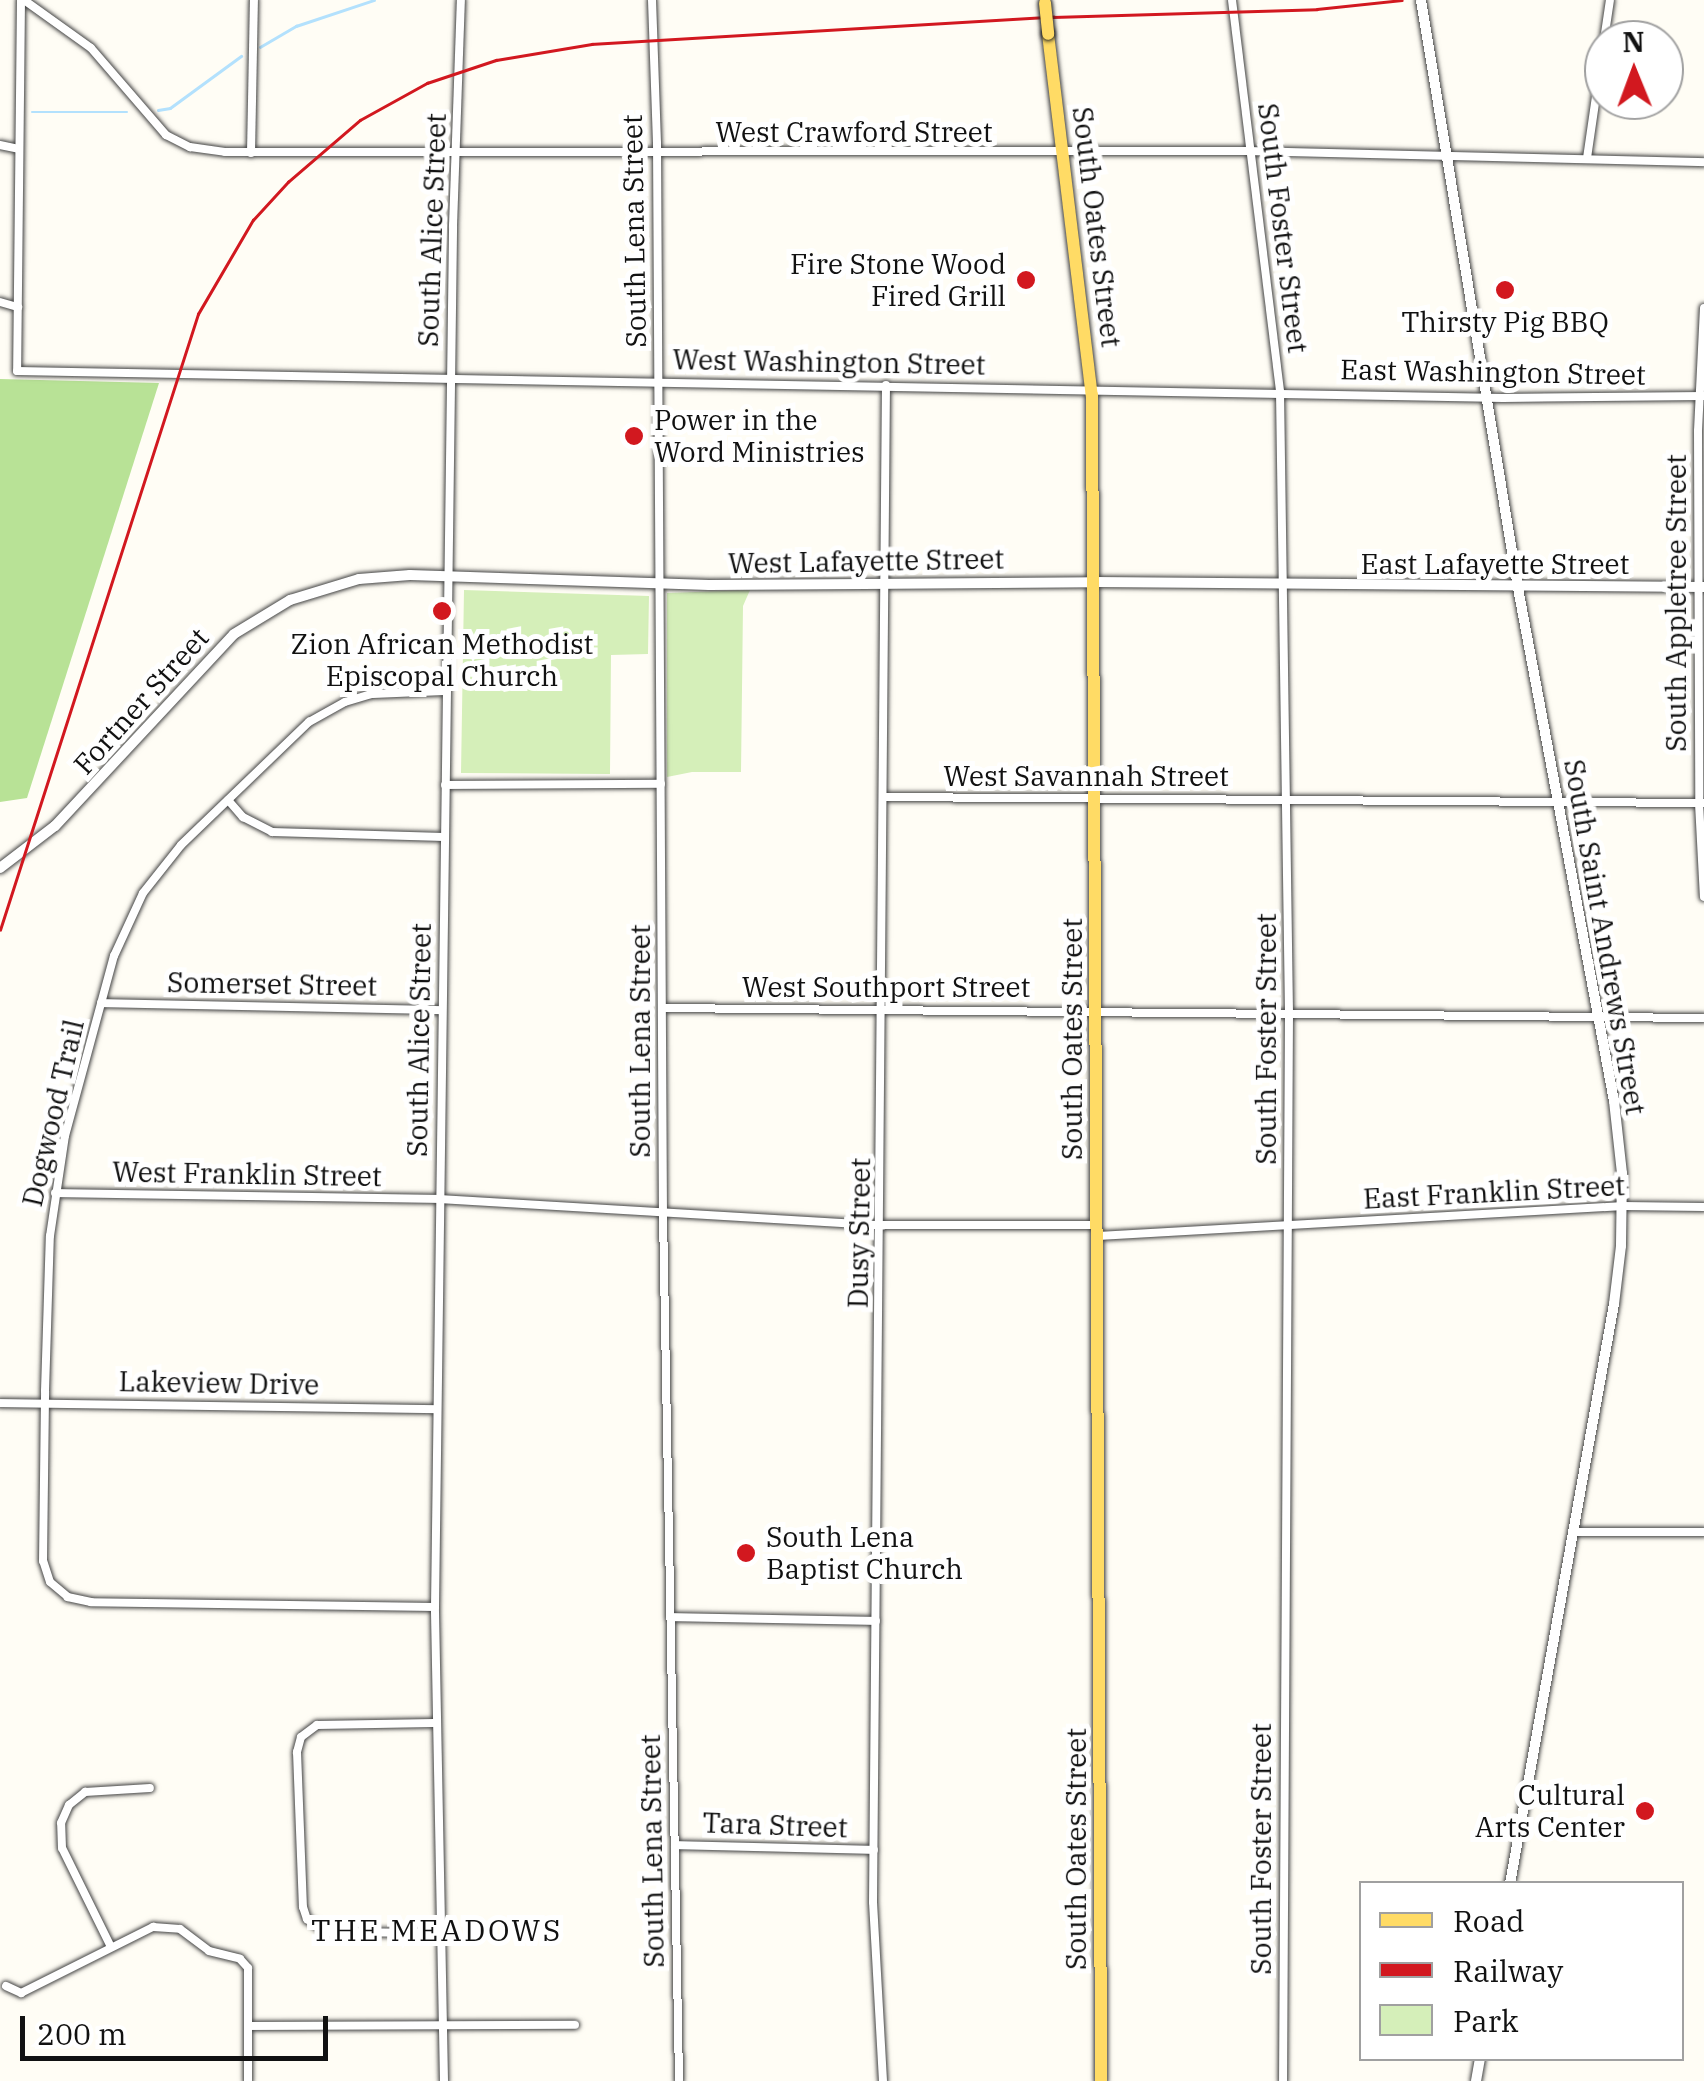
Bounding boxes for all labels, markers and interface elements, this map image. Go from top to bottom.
north arrow [1584,20,1684,120]
text: N [1622,23,1645,60]
street label: South Foster Street [1251,101,1315,355]
street label: South Oates Street [1066,105,1128,349]
street label: South Alice Street [411,113,453,347]
street label: South Lena Street [615,114,653,348]
street label: West Crawford Street [715,115,993,149]
place label: Fire Stone Wood Fired Grill [790,247,1006,313]
marker: Fire Stone Wood Fired Grill [1015,269,1037,291]
marker: Thirsty Pig BBQ [1494,279,1516,301]
place label: Thirsty Pig BBQ [1401,305,1609,339]
street label: West Washington Street [672,342,986,382]
street label: East Washington Street [1340,353,1646,391]
place label: Power in the Word Ministries [654,403,865,469]
marker: Power in the Word Ministries [623,425,645,447]
street label: South Appletree Street [1659,454,1693,752]
street label: West Lafayette Street [728,542,1004,580]
street label: East Lafayette Street [1361,547,1629,581]
marker: Zion African Methodist Episcopal Church [431,600,453,622]
street label: Fortner Street [67,621,215,781]
place label: Zion African Methodist Episcopal Church [291,627,593,693]
street label: South Saint Andrews Street [1557,757,1653,1117]
street label: West Savannah Street [943,759,1229,793]
street label: South Foster Street [1249,913,1283,1165]
street label: South Oates Street [1055,918,1089,1160]
street label: South Alice Street [400,923,438,1157]
street label: South Lena Street [623,924,657,1158]
street label: Somerset Street [167,965,377,1003]
street label: West Southport Street [742,970,1030,1004]
street label: Dogwood Trail [15,1016,91,1210]
street label: West Franklin Street [112,1155,382,1193]
street label: Dusy Street [841,1157,877,1309]
street label: East Franklin Street [1362,1168,1626,1216]
street label: Lakeview Drive [118,1364,320,1402]
place label: South Lena Baptist Church [766,1520,963,1586]
marker: South Lena Baptist Church [735,1542,757,1564]
street label: South Foster Street [1244,1723,1278,1975]
street label: South Oates Street [1059,1728,1093,1970]
street label: South Lena Street [633,1734,671,1968]
place label: Cultural Arts Center [1475,1778,1625,1844]
marker: Cultural Arts Center [1634,1800,1656,1822]
street label: Tara Street [702,1806,848,1844]
legend [1359,1881,1684,2061]
text: Road [1453,1901,1525,1940]
district label: THE MEADOWS [311,1912,563,1948]
text: Railway [1453,1951,1563,1990]
scale bar [25,1996,332,2058]
text: Park [1453,2001,1519,2040]
text: 200 m [37,2014,127,2053]

